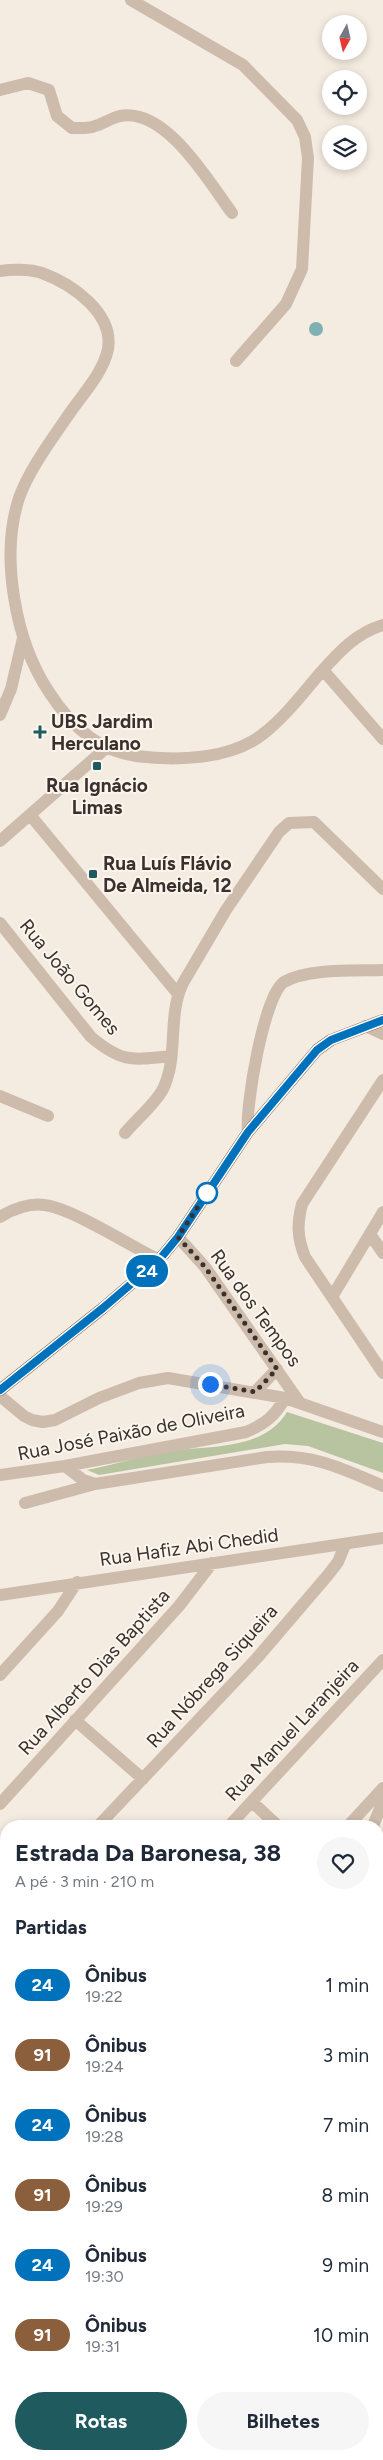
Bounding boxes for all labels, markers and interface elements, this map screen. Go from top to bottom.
north arrow [322,15,368,60]
map controls [322,15,367,170]
button: locate [322,70,367,115]
button: layers [322,125,367,170]
place label: UBS Jardim Herculano [51,710,153,755]
marker: UBS Jardim Herculano [33,725,47,739]
marker: Rua Ignácio Limas [91,760,103,772]
place label: Rua Ignácio Limas [46,774,148,819]
place label: Rua Luís Flávio De Almeida, 12 [103,852,232,897]
marker: Rua Luís Flávio De Almeida, 12 [87,868,99,880]
street label: Rua João Gomes [15,914,125,1040]
unlabelled marker [196,1182,218,1204]
street label: Rua dos Tempos [206,1245,306,1371]
line badge: 24 [124,1255,170,1287]
text: 24 [136,1260,158,1282]
your location [198,1372,223,1397]
street label: Rua José Paixão de Oliveira [15,1399,247,1465]
street label: Rua Hafiz Abi Chedid [98,1523,280,1571]
street label: Rua Alberto Dias Baptista [13,1584,175,1760]
street label: Rua Nóbrega Siqueira [142,1600,282,1752]
street label: Rua Manuel Laranjeira [220,1654,364,1806]
button: heart [317,1837,369,1889]
text: Estrada Da Baronesa, 38 [15,1838,281,1867]
text: A pé · 3 min · 210 m [15,1872,154,1891]
text: Partidas [15,1916,87,1939]
text: Ônibus [85,1964,147,1987]
text: 24 [32,1974,53,1996]
text: 1 min [325,1974,369,1997]
text: 19:22 [85,1987,123,2006]
text: Ônibus [85,2034,147,2057]
text: 91 [33,2044,52,2066]
text: 3 min [323,2044,369,2067]
text: 19:24 [85,2057,124,2076]
text: Ônibus [85,2104,147,2127]
text: 24 [32,2114,53,2136]
text: 7 min [323,2114,369,2137]
text: 19:28 [85,2127,123,2146]
text: Ônibus [85,2174,147,2197]
text: 91 [33,2184,52,2206]
text: 8 min [321,2184,369,2207]
text: 19:29 [85,2197,123,2216]
text: Ônibus [85,2244,147,2267]
text: 24 [32,2254,53,2276]
text: 9 min [322,2254,369,2277]
text: 19:30 [85,2267,124,2286]
text: Ônibus [85,2314,147,2337]
text: 91 [33,2324,52,2346]
text: 10 min [313,2324,369,2347]
text: 19:31 [85,2337,120,2356]
button: Rotas [15,2392,187,2450]
button: Bilhetes [197,2392,369,2450]

